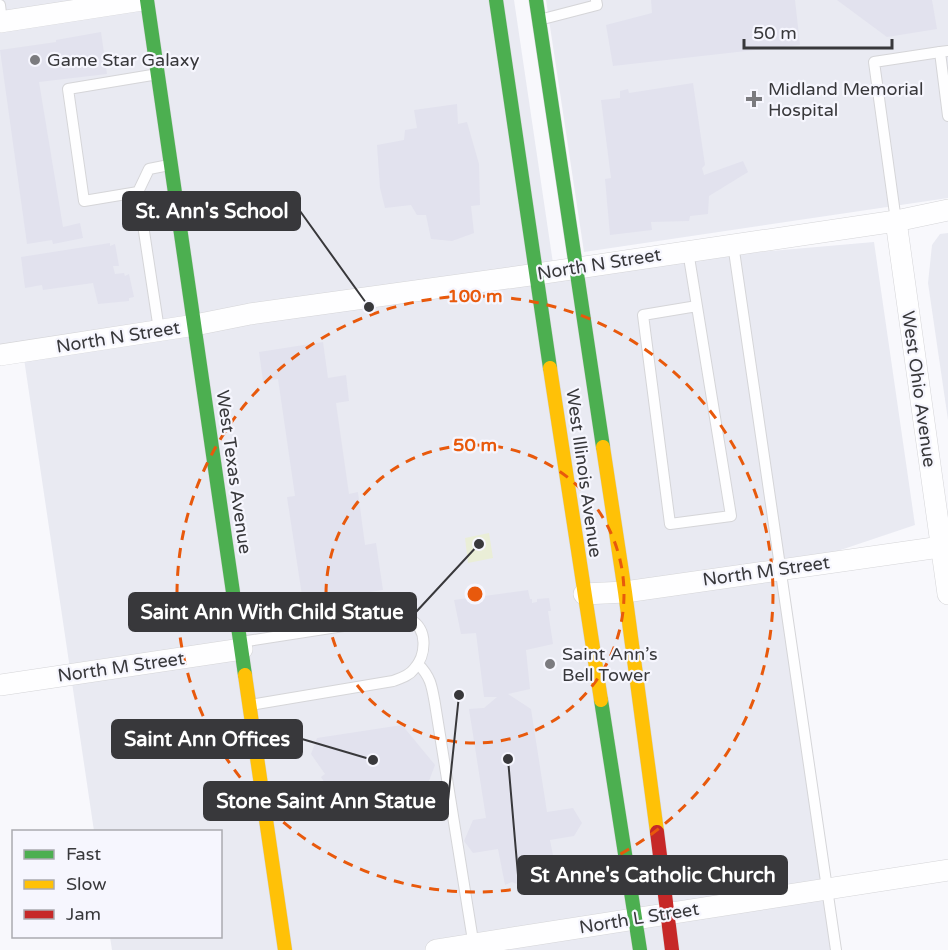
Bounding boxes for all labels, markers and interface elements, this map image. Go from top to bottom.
scale bar [744,12,892,50]
text: 50 m [753,22,797,44]
place label: Game Star Galaxy [47,49,200,71]
marker: Game Star Galaxy [28,53,42,67]
place label: Midland Memorial Hospital [768,78,923,121]
marker: Midland Memorial Hospital [745,90,763,108]
callout: St. Ann's School [123,192,300,230]
text: St. Ann's School [136,200,288,224]
street label: North N Street [535,243,663,285]
text: 100 m [447,285,503,307]
street label: West Ohio Avenue [897,309,941,469]
street label: North N Street [54,316,182,358]
street label: West Illinois Avenue [561,387,607,559]
street label: West Texas Avenue [212,389,256,555]
text: 50 m [453,434,497,456]
street label: North M Street [701,551,831,591]
centre of rings [465,584,485,604]
callout: Saint Ann With Child Statue [129,593,416,631]
text: Saint Ann With Child Statue [140,601,404,625]
place label: Saint Ann’s Bell Tower [562,643,658,686]
street label: North M Street [56,647,186,687]
marker: Saint Ann’s Bell Tower [543,657,557,671]
callout: Saint Ann Offices [112,720,302,758]
text: Saint Ann Offices [124,728,290,752]
callout: Stone Saint Ann Statue [204,782,448,820]
text: Stone Saint Ann Statue [216,790,436,814]
legend [12,830,222,938]
text: Fast [66,843,101,865]
callout: St Anne's Catholic Church [518,856,787,894]
text: St Anne's Catholic Church [530,864,776,888]
text: Slow [66,873,107,895]
street label: North L Street [577,898,701,938]
text: Jam [66,903,101,925]

